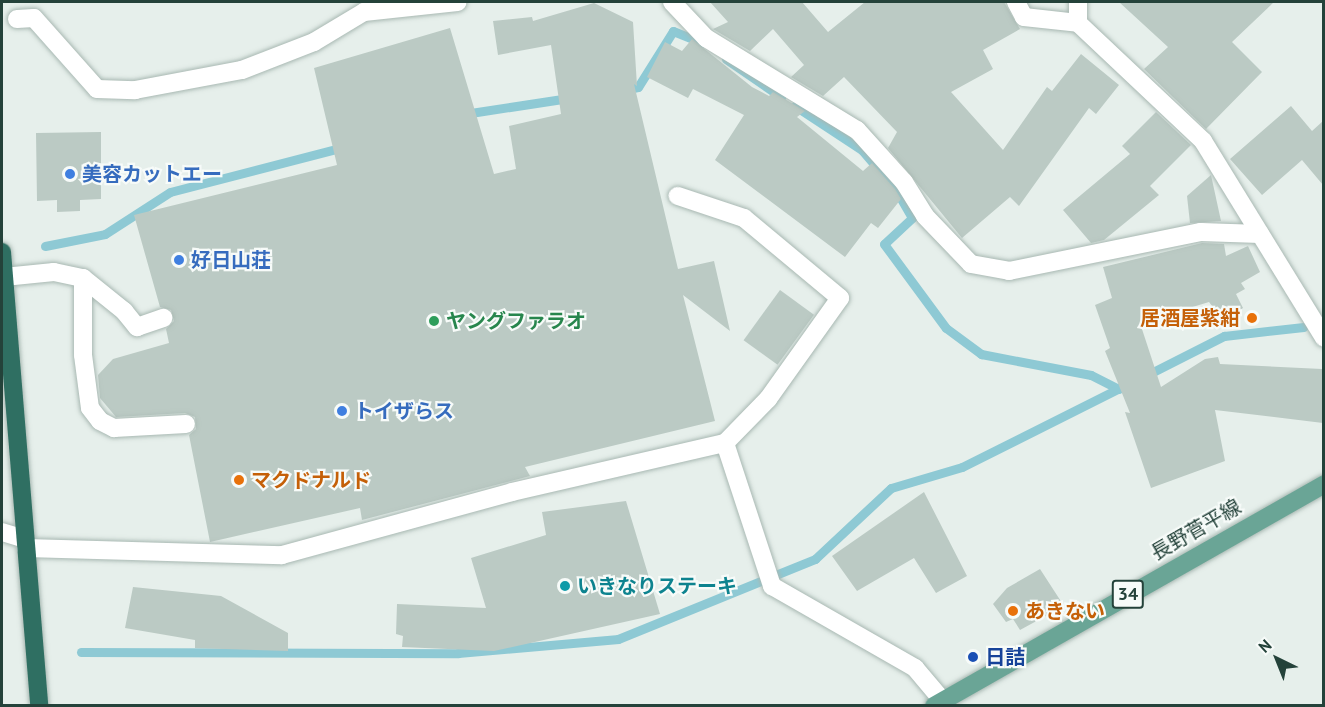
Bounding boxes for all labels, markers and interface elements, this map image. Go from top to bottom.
place label: 美容カットエー [82,162,222,186]
marker: 美容カットエー [63,167,77,181]
place label: 好日山荘 [191,248,271,272]
marker: 好日山荘 [172,253,186,267]
place label: 居酒屋紫紺 [1140,306,1240,330]
place label: ヤングファラオ [446,309,586,333]
marker: 居酒屋紫紺 [1245,311,1259,325]
marker: ヤングファラオ [427,314,441,328]
place label: トイザらス [354,399,454,423]
marker: トイザらス [335,404,349,418]
place label: マクドナルド [251,468,371,492]
marker: マクドナルド [232,473,246,487]
street label: 長野菅平線 [1147,495,1245,565]
place label: いきなりステーキ [577,574,737,598]
marker: いきなりステーキ [558,579,572,593]
road number: 34 [1112,579,1144,609]
place label: あきない [1025,599,1105,623]
marker: あきない [1006,604,1020,618]
north arrow [1247,629,1307,689]
text: N [1254,635,1275,657]
place label: 日詰 [985,645,1025,669]
marker: 日詰 [966,650,980,664]

